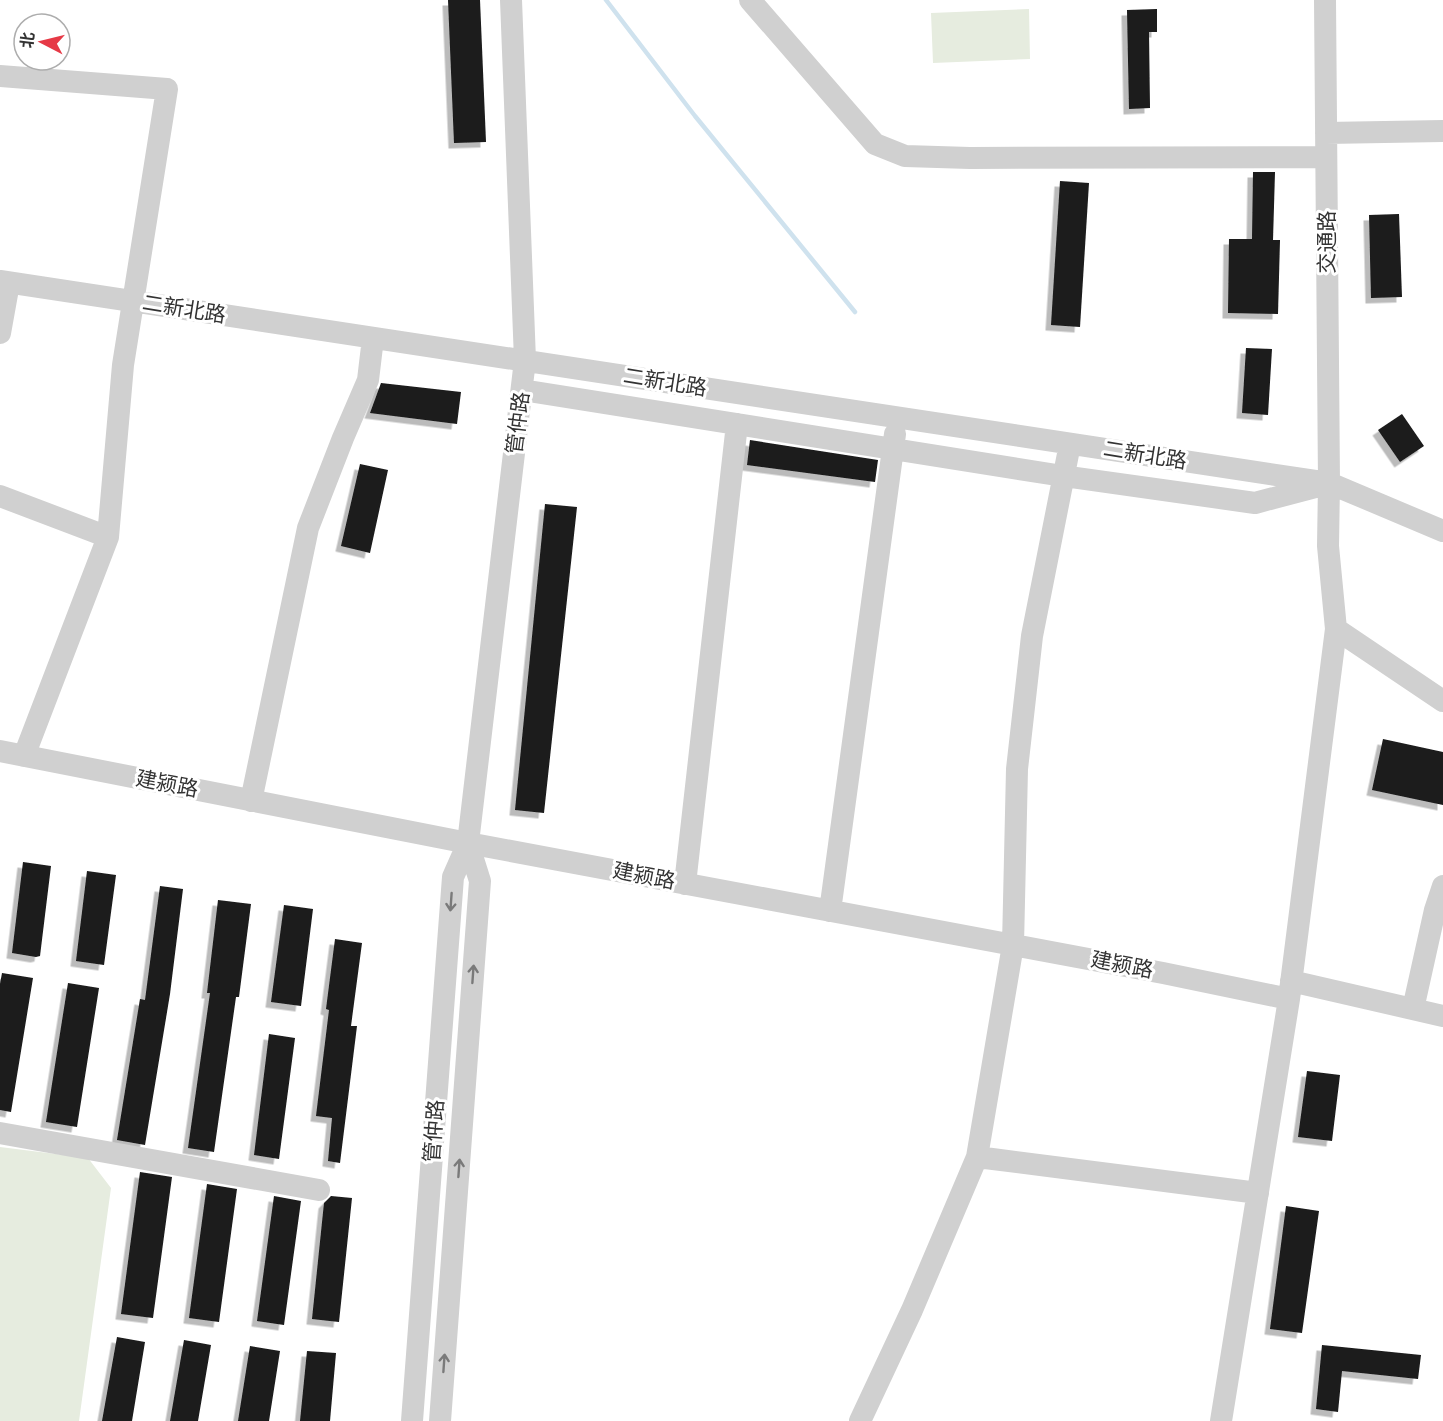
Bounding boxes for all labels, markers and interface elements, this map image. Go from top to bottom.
north arrow [12,12,72,72]
text: 北 [16,31,40,50]
street label: 交通路 [1313,211,1341,274]
street label: 二新北路 [140,289,228,329]
street label: 二新北路 [621,362,709,402]
street label: 管仲路 [500,390,536,456]
street label: 二新北路 [1101,435,1189,475]
street label: 建颍路 [133,764,201,804]
street label: 建颍路 [610,856,678,896]
one-way arrow [446,892,457,912]
street label: 建颍路 [1088,945,1156,985]
one-way arrow [468,964,479,984]
street label: 管仲路 [418,1099,450,1163]
one-way arrow [453,1159,464,1179]
one-way arrow [439,1353,450,1373]

